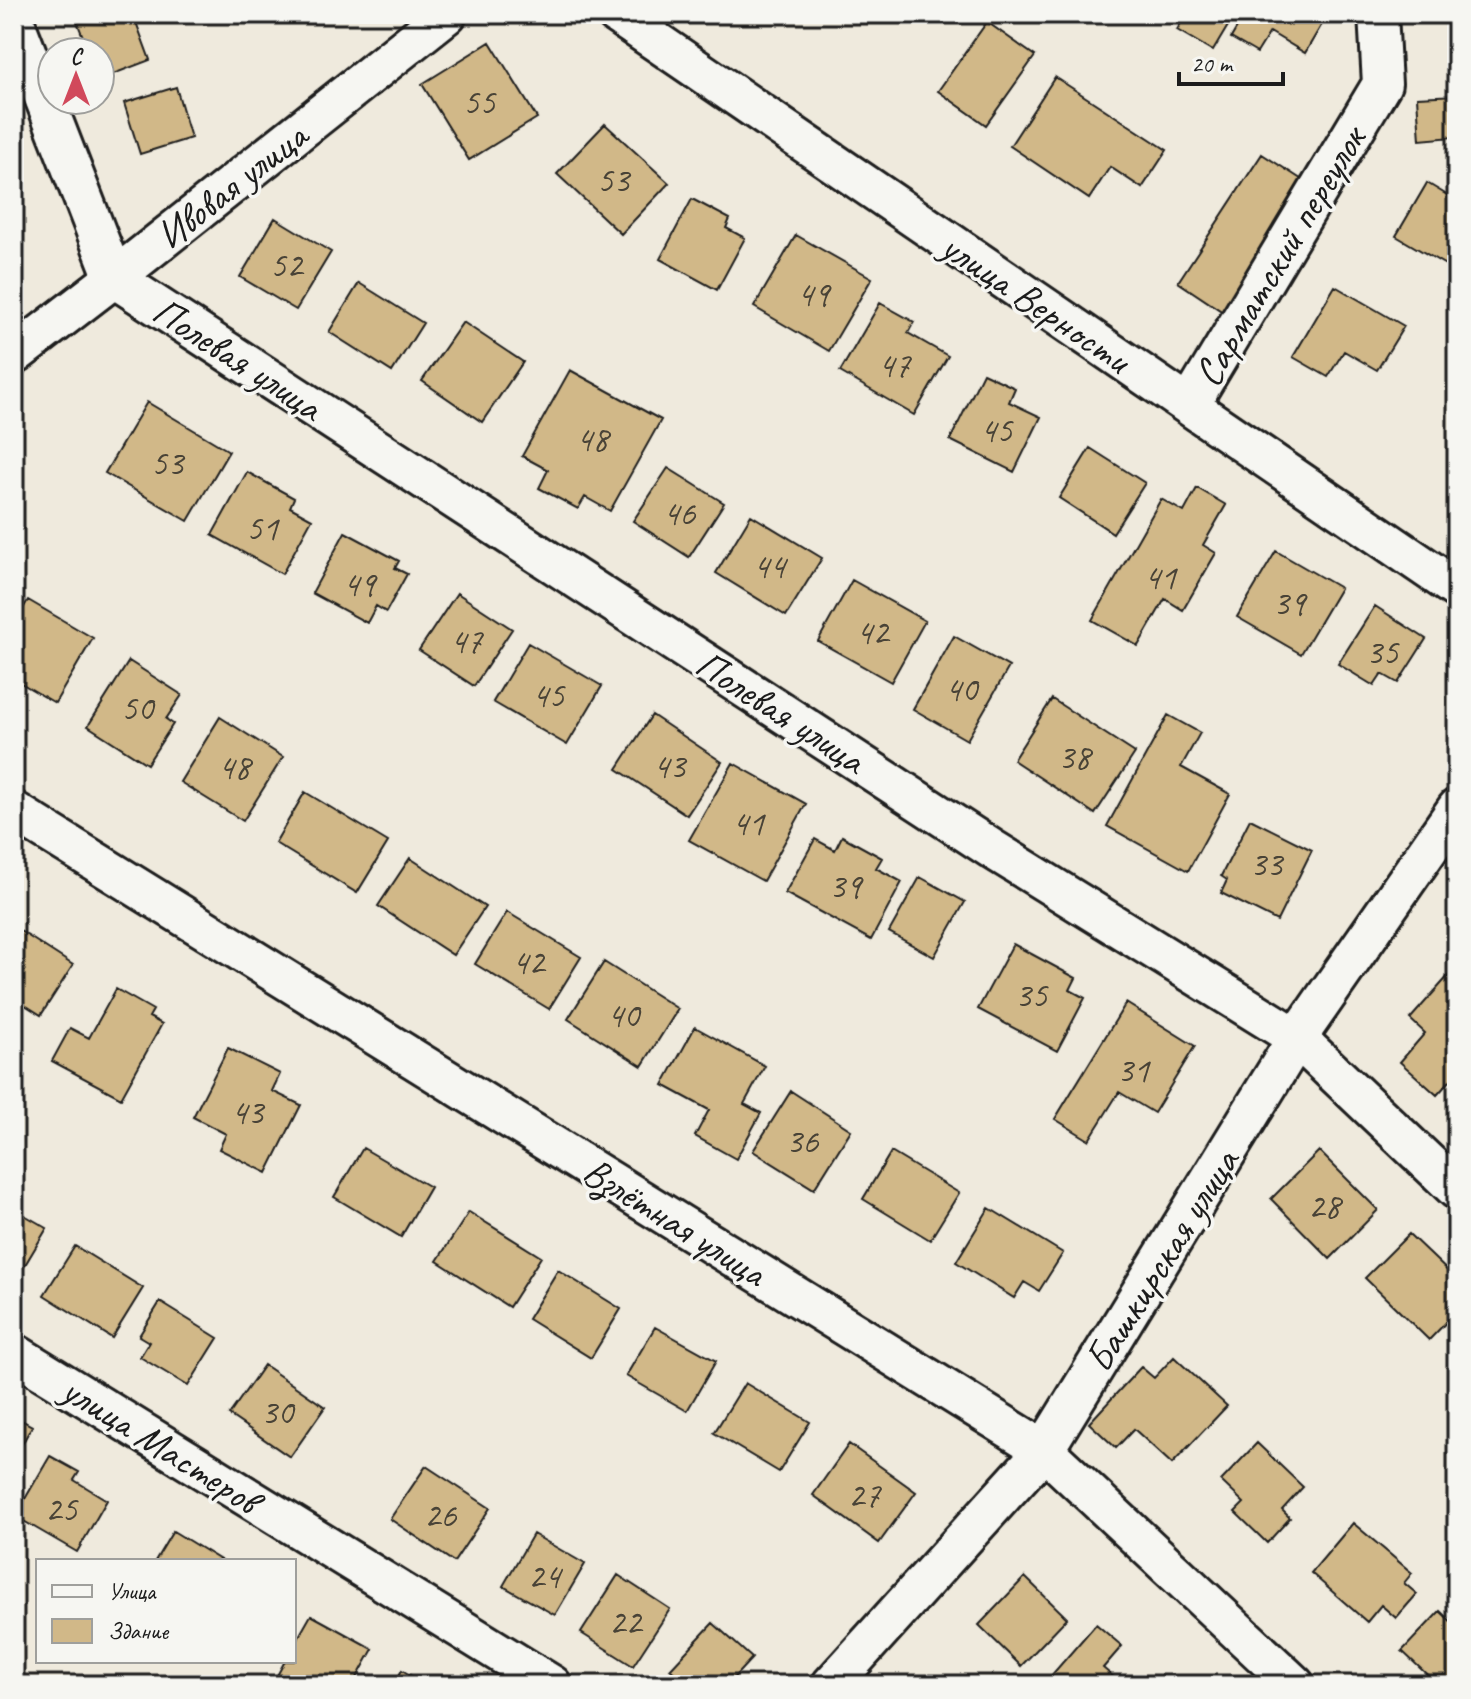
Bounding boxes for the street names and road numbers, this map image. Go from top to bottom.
street label: Ивовая улица [146,109,320,260]
street label: Сарматский переулок [1183,115,1379,395]
street label: улица Верности [930,220,1142,386]
street label: Полевая улица [144,286,334,433]
street label: Полевая улица [687,639,877,786]
street label: Башкирская улица [1074,1138,1251,1381]
street label: Взлётная улица [574,1146,778,1299]
street label: улица Мастеров [51,1364,275,1529]

